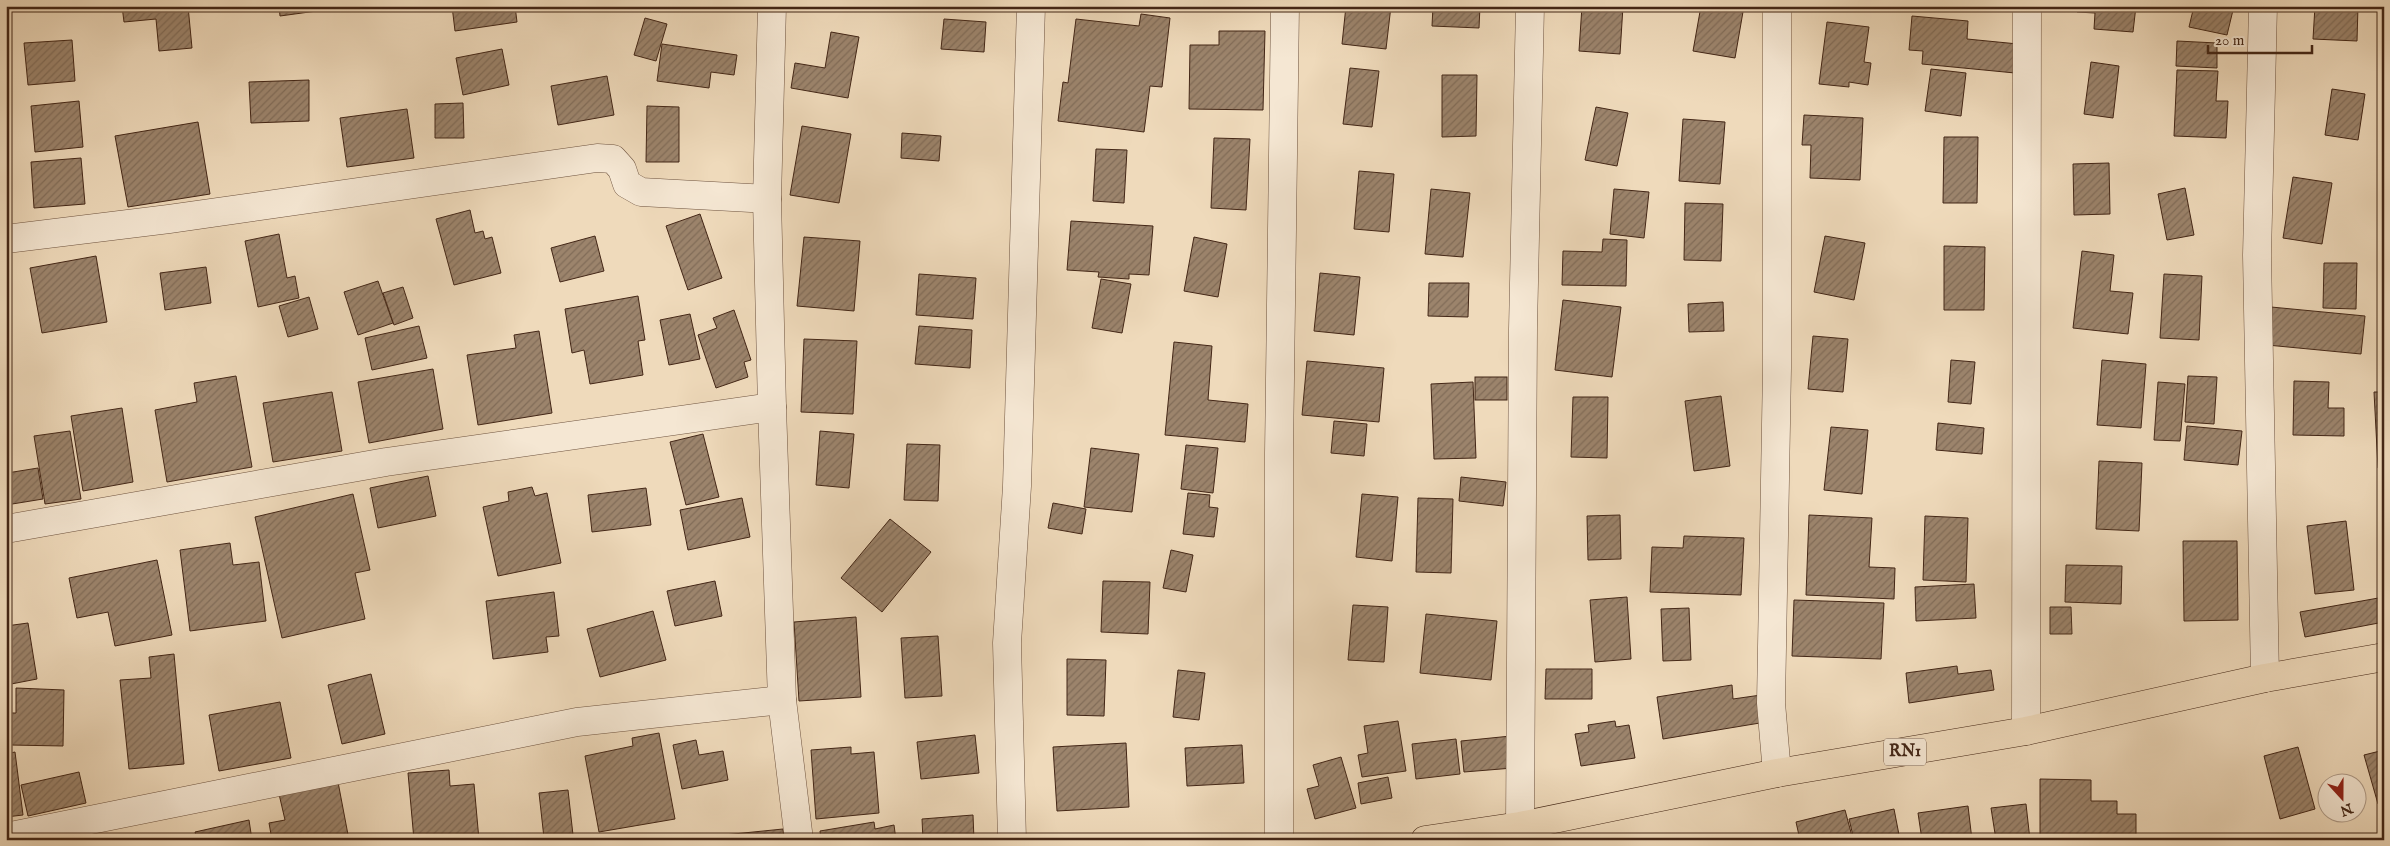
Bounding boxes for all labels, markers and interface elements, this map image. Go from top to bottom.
scale bar [2208,22,2311,54]
text: 20 m [2215,31,2245,50]
road number: RN1 [1884,739,1926,766]
north arrow [2318,774,2368,824]
text: N [2337,798,2356,820]

